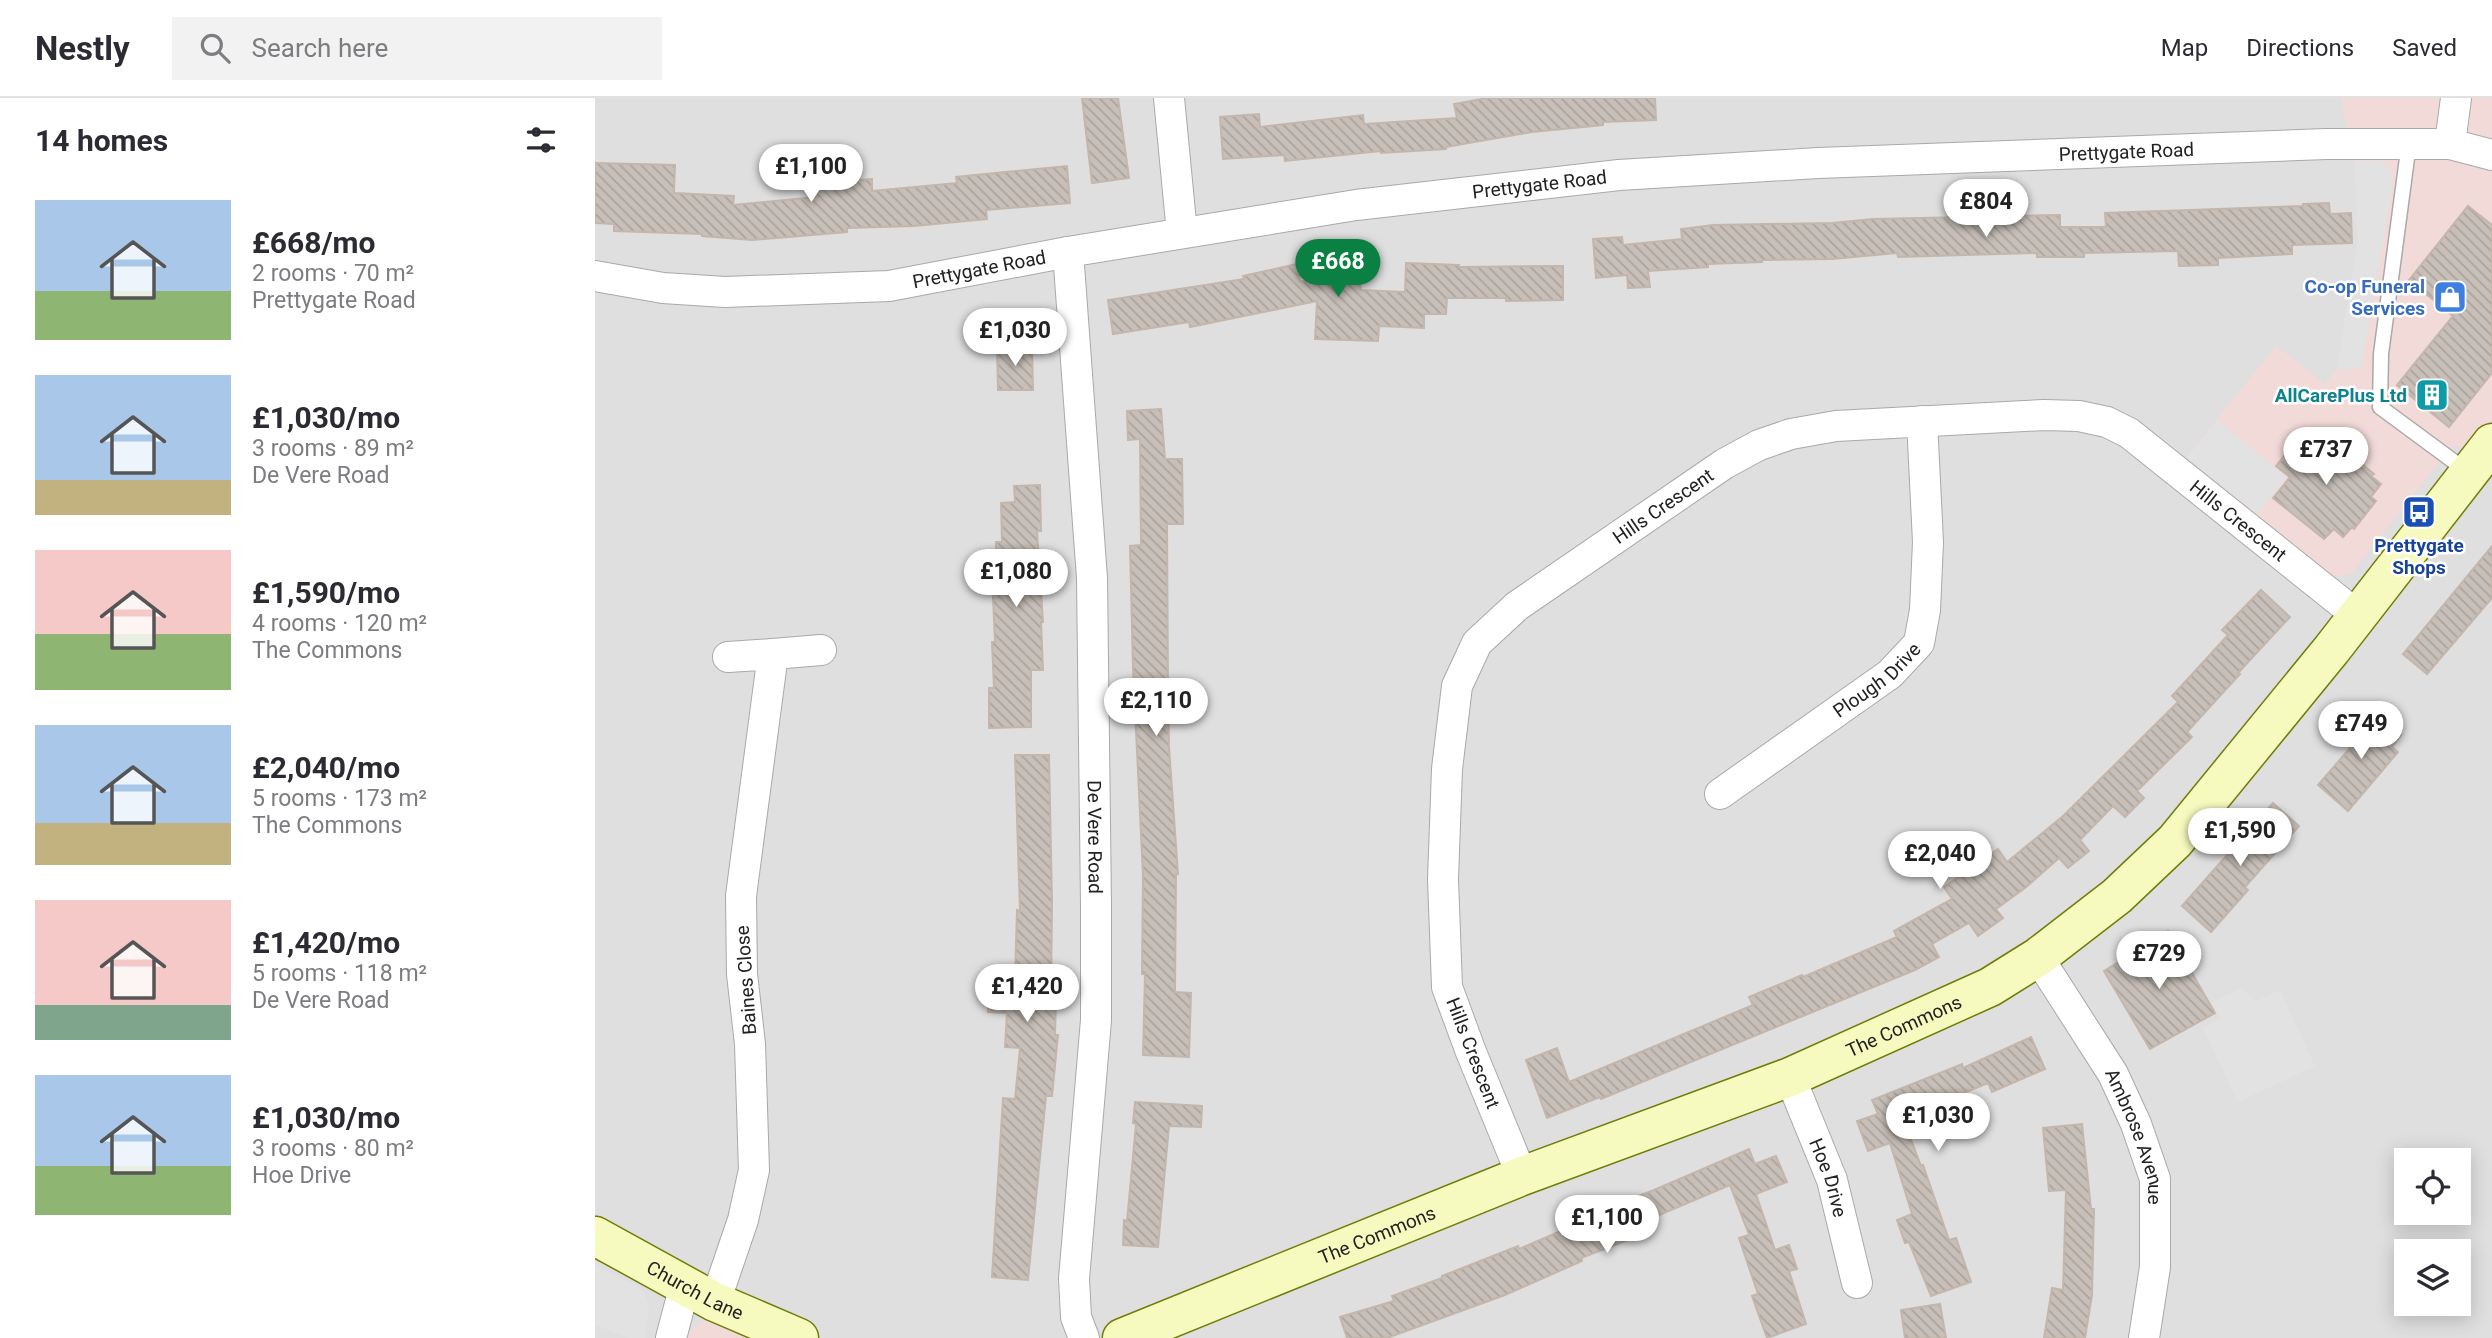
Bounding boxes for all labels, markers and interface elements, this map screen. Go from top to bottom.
search box [172,17,662,80]
text: Nestly [35,29,130,68]
icon: search [196,29,234,67]
text: Search here [252,33,388,63]
text: Map [2161,34,2208,62]
text: Directions [2246,34,2354,62]
text: Saved [2392,34,2457,62]
icon: filters [522,121,560,159]
text: 14 homes [35,123,168,158]
street label: Prettygate Road [2058,137,2194,165]
pin: £1,100 [754,144,868,204]
text: £1,100 [775,153,847,180]
street label: Prettygate Road [1471,165,1608,203]
pin: £804 [1945,180,2027,239]
text: £804 [1959,188,2013,215]
text: £668/mo [252,225,376,260]
icon: home [91,228,175,312]
pin: £668 [1297,240,1379,299]
street label: Prettygate Road [910,245,1048,293]
text: £668 [1311,248,1365,275]
text: 2 rooms · 70 m² [252,260,414,287]
place label: Co-op Funeral Services [2305,275,2425,320]
shop icon: Co-op Funeral Services [2431,278,2469,316]
text: Prettygate Road [252,287,416,314]
pin: £1,030 [958,308,1072,368]
text: £1,030 [979,317,1051,344]
building icon: AllCarePlus Ltd [2413,376,2451,414]
place label: AllCarePlus Ltd [2275,384,2407,407]
text: £1,030/mo [252,400,400,435]
icon: home [91,403,175,487]
pin: £737 [2285,428,2367,487]
text: 3 rooms · 89 m² [252,435,414,462]
text: £737 [2299,436,2353,463]
text: De Vere Road [252,462,390,489]
street label: Hills Crescent [1608,463,1718,549]
street label: Hills Crescent [2185,475,2291,566]
bus stop icon: Prettygate Shops [2400,493,2438,531]
place label: Prettygate Shops [2374,534,2464,579]
pin: £1,080 [959,550,1073,609]
text: £1,080 [980,558,1052,585]
text: £1,590/mo [252,575,400,610]
icon: home [91,578,175,662]
text: 4 rooms · 120 m² [252,610,427,637]
text: The Commons [252,637,402,664]
street label: Plough Drive [1828,638,1925,722]
pin: £2,110 [1099,678,1213,738]
text: £2,110 [1120,687,1192,714]
pin: £749 [2320,702,2402,761]
text: £749 [2334,710,2388,737]
text: £2,040/mo [252,750,400,785]
icon: home [91,753,175,837]
street label: De Vere Road [1083,780,1107,894]
text: 5 rooms · 173 m² [252,785,427,812]
pin: £1,590 [2183,808,2297,868]
text: The Commons [252,812,402,839]
text: £1,590 [2204,817,2276,844]
pin: £2,040 [1883,832,1997,891]
text: £2,040 [1904,840,1976,867]
text: £1,420/mo [252,925,400,960]
street label: Baines Close [731,925,761,1035]
icon: home [91,928,175,1012]
pin: £729 [2118,932,2200,991]
text: £729 [2132,940,2186,967]
text: 5 rooms · 118 m² [252,960,427,987]
pin: £1,420 [970,964,1084,1024]
text: £1,420 [991,973,1063,1000]
text: De Vere Road [252,987,390,1014]
street label: The Commons [1842,990,1965,1062]
street label: Hills Crescent [1441,994,1505,1112]
street label: Ambrose Avenue [2101,1065,2168,1205]
pin: £1,030 [1881,1094,1995,1153]
text: £1,030/mo [252,1100,400,1135]
text: £1,030 [1902,1102,1974,1129]
icon: home [91,1103,175,1187]
text: 3 rooms · 80 m² [252,1135,414,1162]
street label: Hoe Drive [1805,1135,1852,1219]
map controls [2394,1148,2471,1316]
button: locate [2394,1148,2471,1225]
text: Hoe Drive [252,1162,351,1189]
pin: £1,100 [1550,1196,1664,1255]
street label: The Commons [1315,1201,1439,1269]
text: £1,100 [1571,1204,1643,1231]
button: layers [2394,1239,2471,1316]
street label: Church Lane [643,1255,747,1324]

